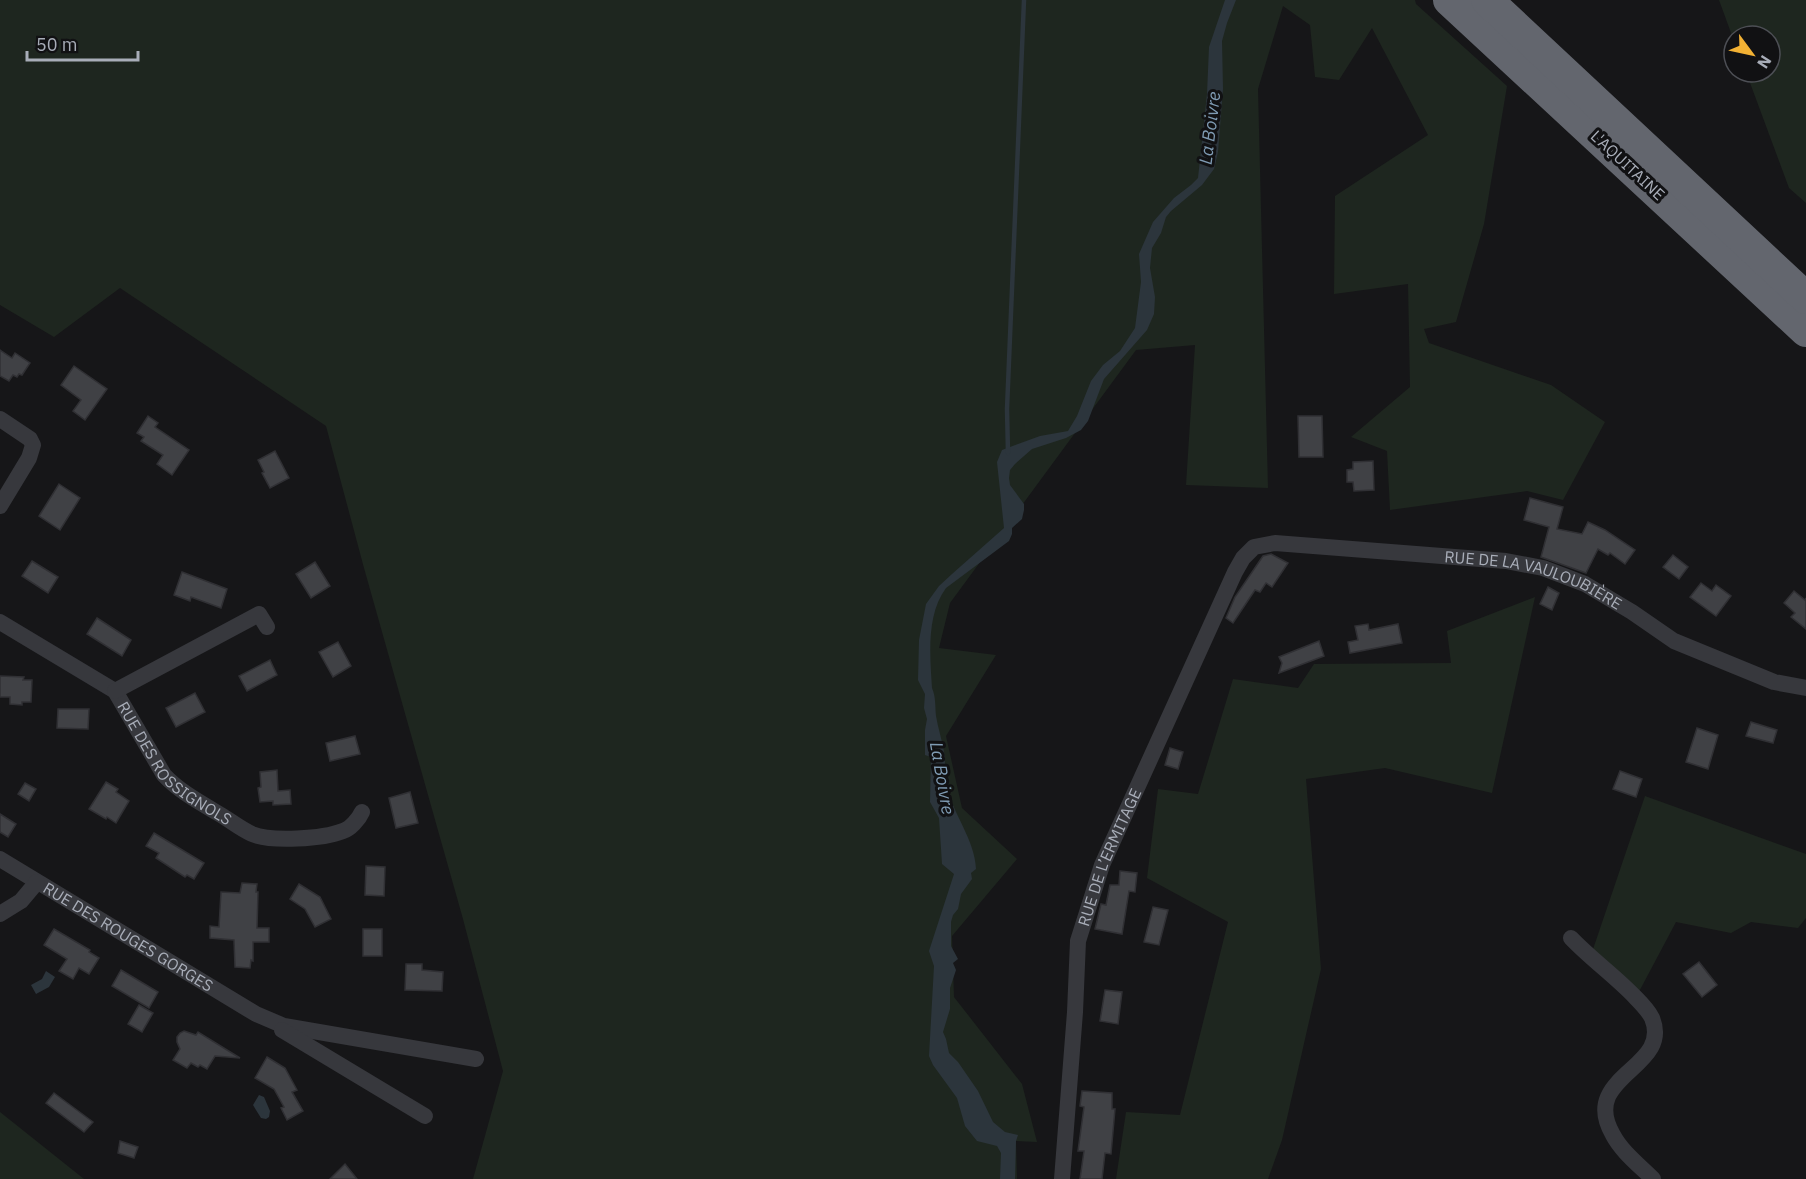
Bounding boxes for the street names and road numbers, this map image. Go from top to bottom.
street label: L'AQUITAINE [1587,126,1669,204]
street label: RUE DE LA VAULOUBIÈRE [1444,546,1626,614]
street label: RUE DES ROSSIGNOLS [113,698,236,829]
street label: RUE DE L’ERMITAGE [1073,785,1145,929]
street label: RUE DES ROUGES GORGES [40,878,217,996]

